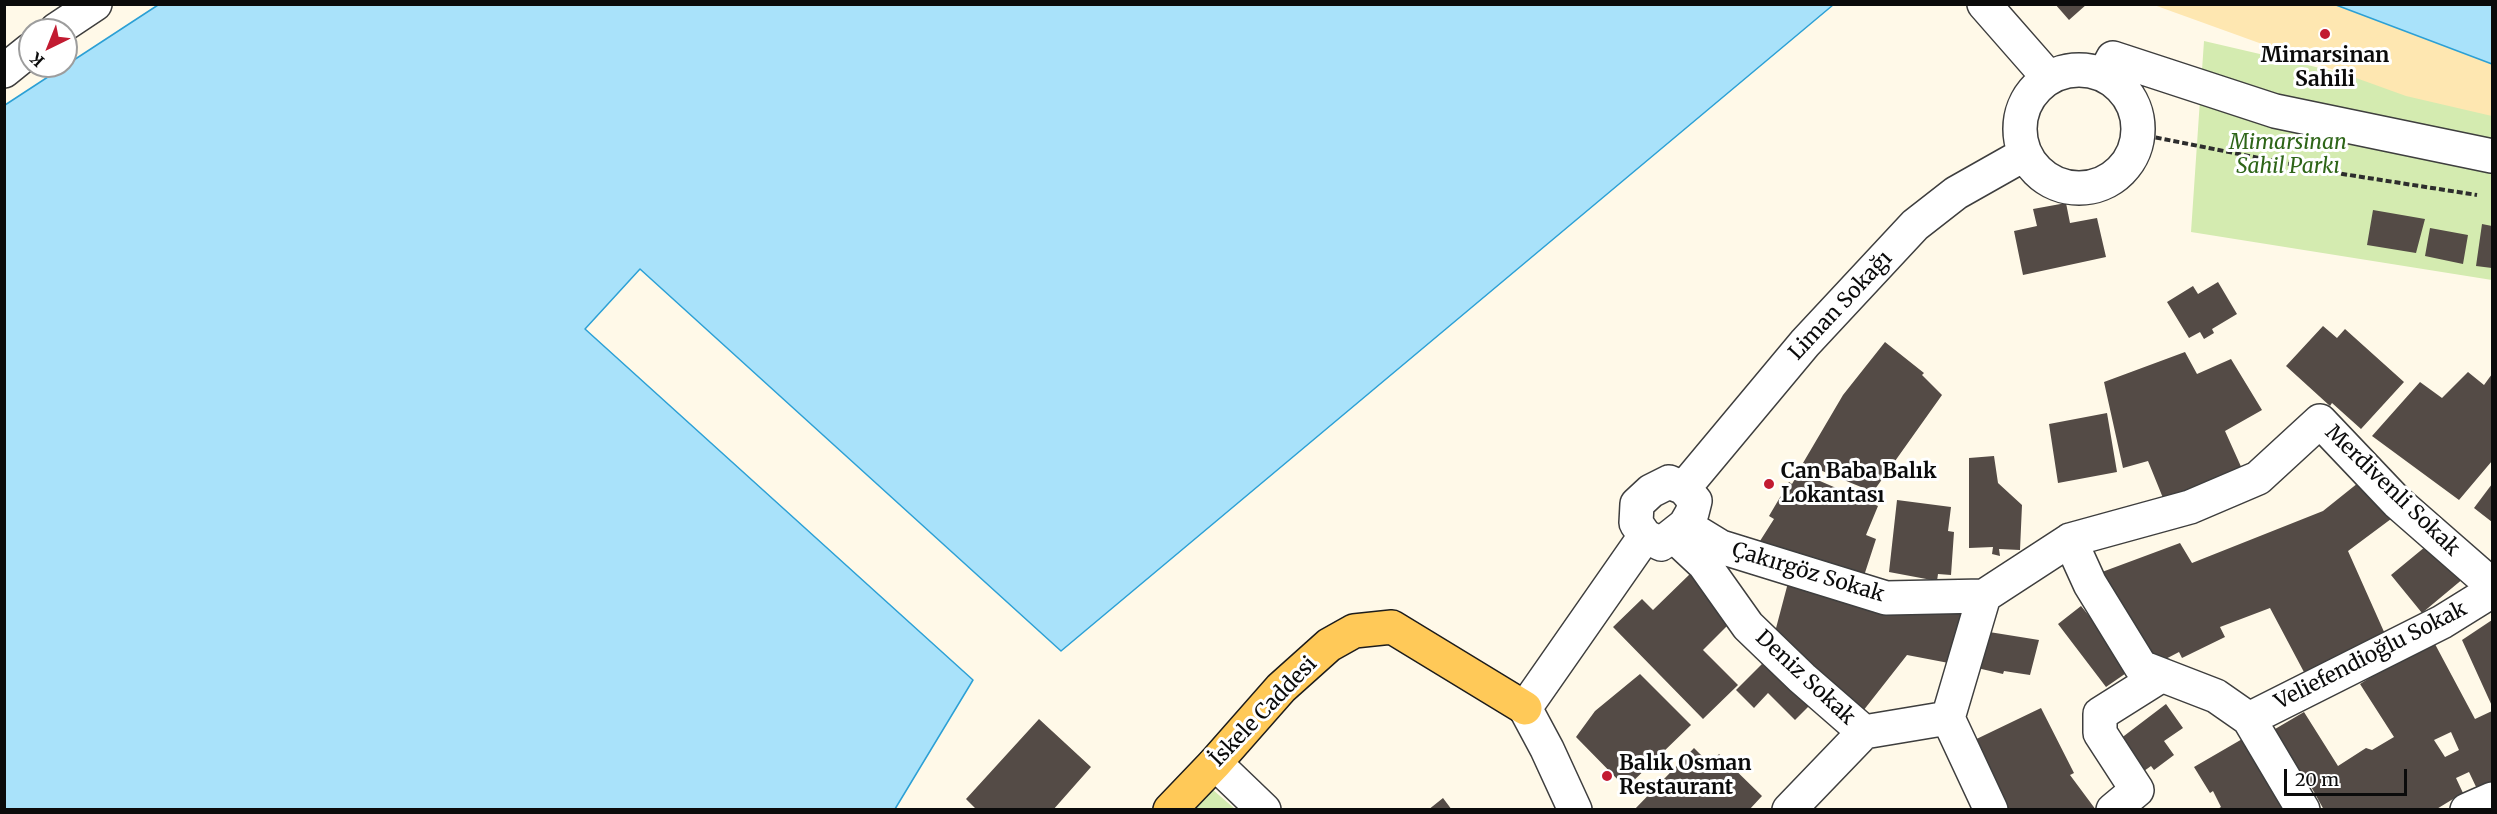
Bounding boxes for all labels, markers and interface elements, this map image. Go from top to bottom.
north arrow [18,18,78,78]
marker: Mimarsinan Sahili [2318,27,2332,41]
place label: Mimarsinan Sahili [2261,43,2389,93]
text: K [26,48,48,71]
park label: Mimarsinan Sahil Parkı [2229,130,2347,180]
street label: Liman Sokağı [1784,246,1898,366]
street label: Merdivenli Sokak [2320,420,2464,562]
place label: Can Baba Balık Lokantası [1781,459,1937,509]
marker: Can Baba Balık Lokantası [1762,477,1776,491]
street label: Çakırgöz Sokak [1729,538,1887,608]
street label: Veliefendioğlu Sokak [2271,597,2471,715]
street label: Deniz Sokak [1750,626,1860,730]
street label: İskele Caddesi [1205,652,1323,772]
place label: Balık Osman Restaurant [1619,751,1751,801]
scale bar [2287,757,2410,795]
text: 20 m [2295,768,2339,791]
marker: Balık Osman Restaurant [1600,769,1614,783]

